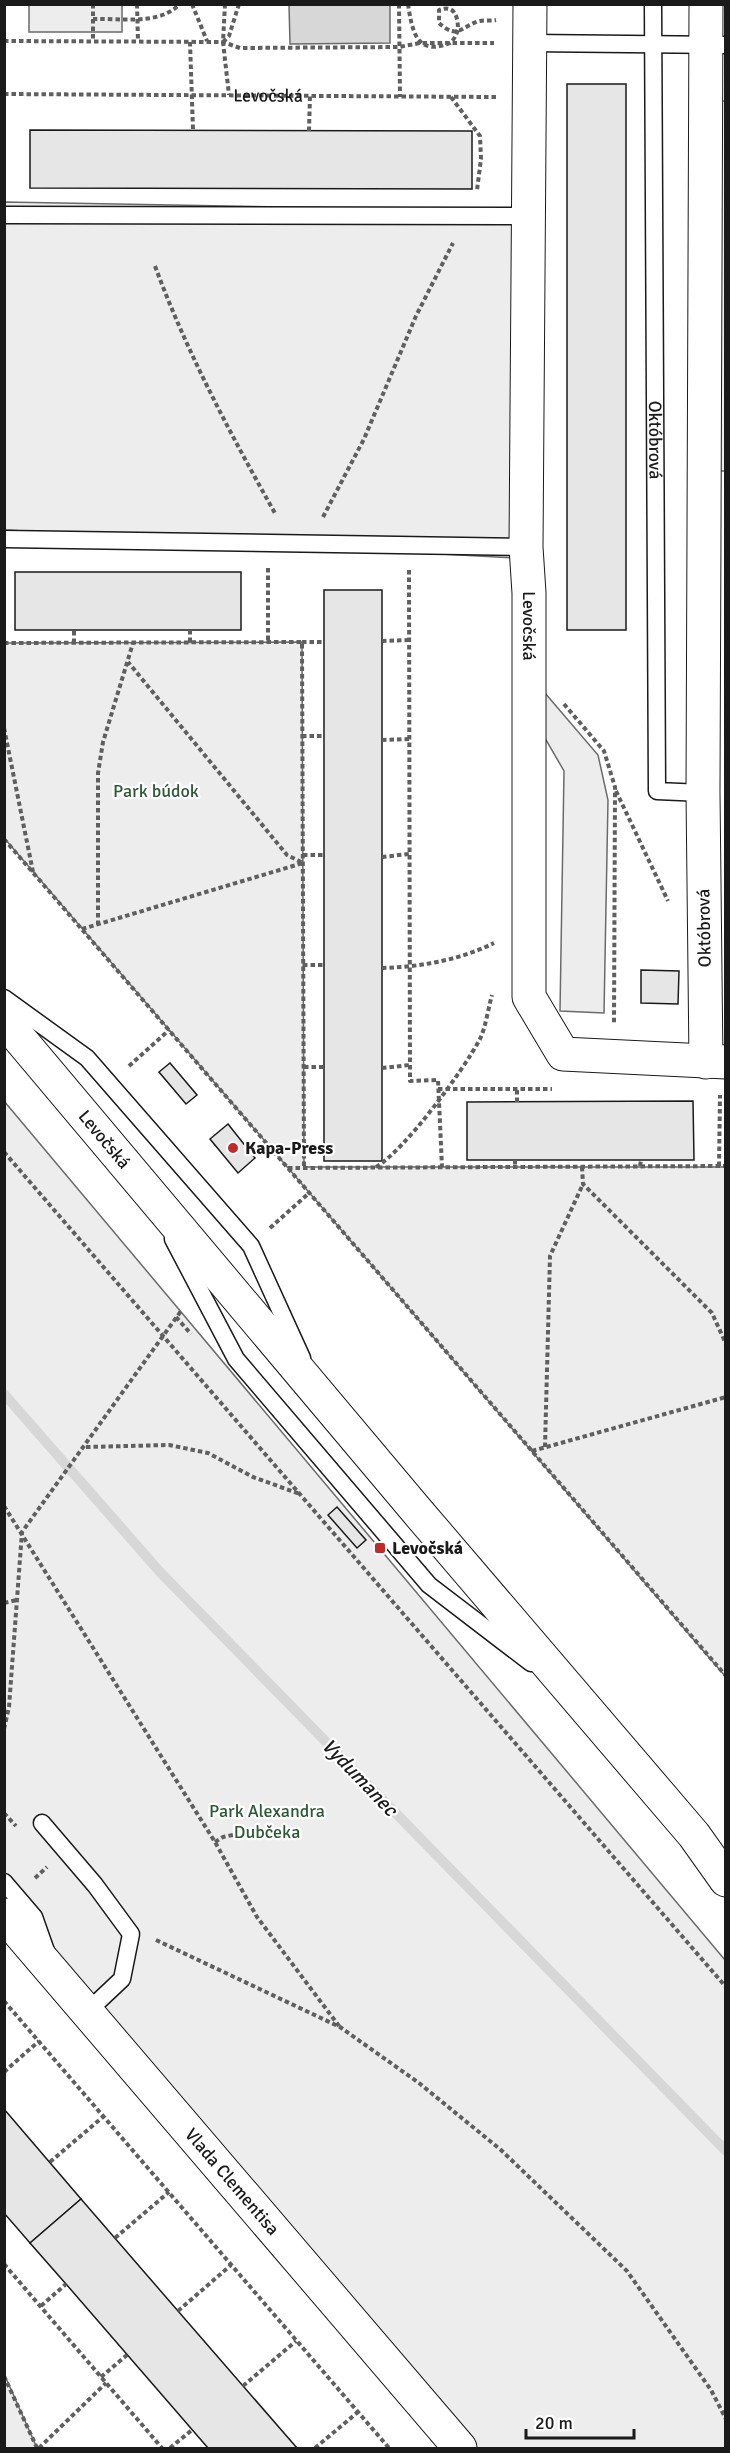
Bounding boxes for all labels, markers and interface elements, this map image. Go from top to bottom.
street label: Levočská [233,84,303,107]
street label: Októbrová [644,401,666,479]
street label: Levočská [518,591,540,661]
park label: Park búdok [113,780,199,802]
street label: Októbrová [692,889,716,967]
street label: Levočská [74,1106,135,1173]
place label: Kapa-Press [245,1137,333,1159]
marker: Kapa-Press [226,1141,240,1155]
place label: Levočská [392,1537,463,1559]
marker: Levočská [373,1541,387,1555]
water label: Vydumanec [317,1733,404,1823]
park label: Park Alexandra Dubčeka [209,1800,325,1843]
street label: Vlada Clementisa [180,2124,284,2240]
scale bar [526,2402,634,2440]
text: 20 m [535,2412,573,2434]

